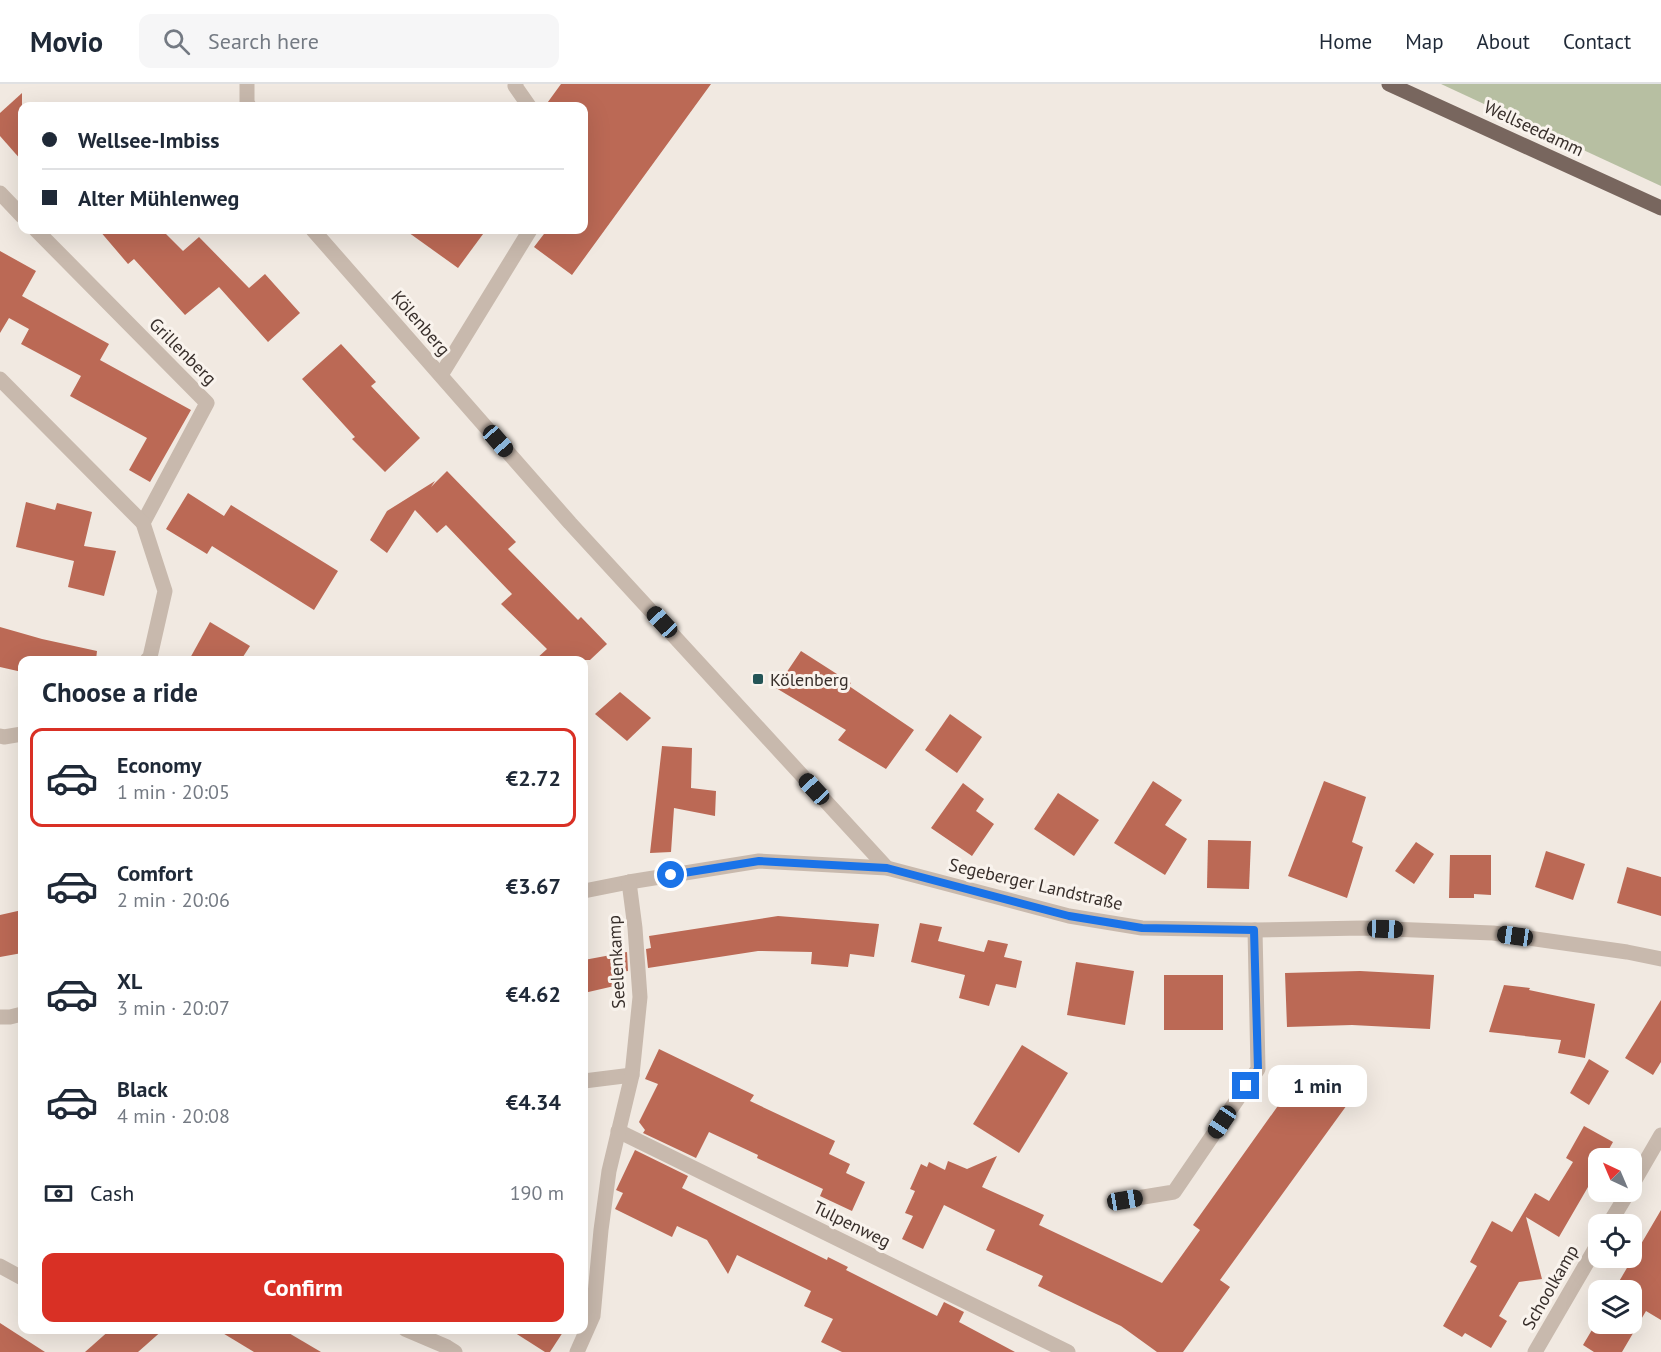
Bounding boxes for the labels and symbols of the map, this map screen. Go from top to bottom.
street label: Wellseedamm [1481,95,1587,161]
street label: Kölenberg [387,286,455,360]
street label: Grillenberg [144,312,222,390]
car [479,422,517,460]
car [643,603,681,641]
place label: Kölenberg [770,668,849,691]
marker: Kölenberg [751,672,765,686]
car [795,770,833,808]
street label: Segeberger Landstraße [947,853,1125,915]
route start [657,861,684,888]
street label: Seelenkamp [602,915,630,1009]
car [1367,919,1403,939]
car [1496,925,1534,947]
callout: 1 min [1267,1065,1366,1107]
route end [1232,1072,1259,1099]
car [1204,1102,1240,1142]
north arrow [1588,1148,1642,1202]
car [1106,1188,1144,1212]
street label: Tulpenweg [809,1195,895,1253]
street label: Schoolkamp [1517,1241,1583,1333]

